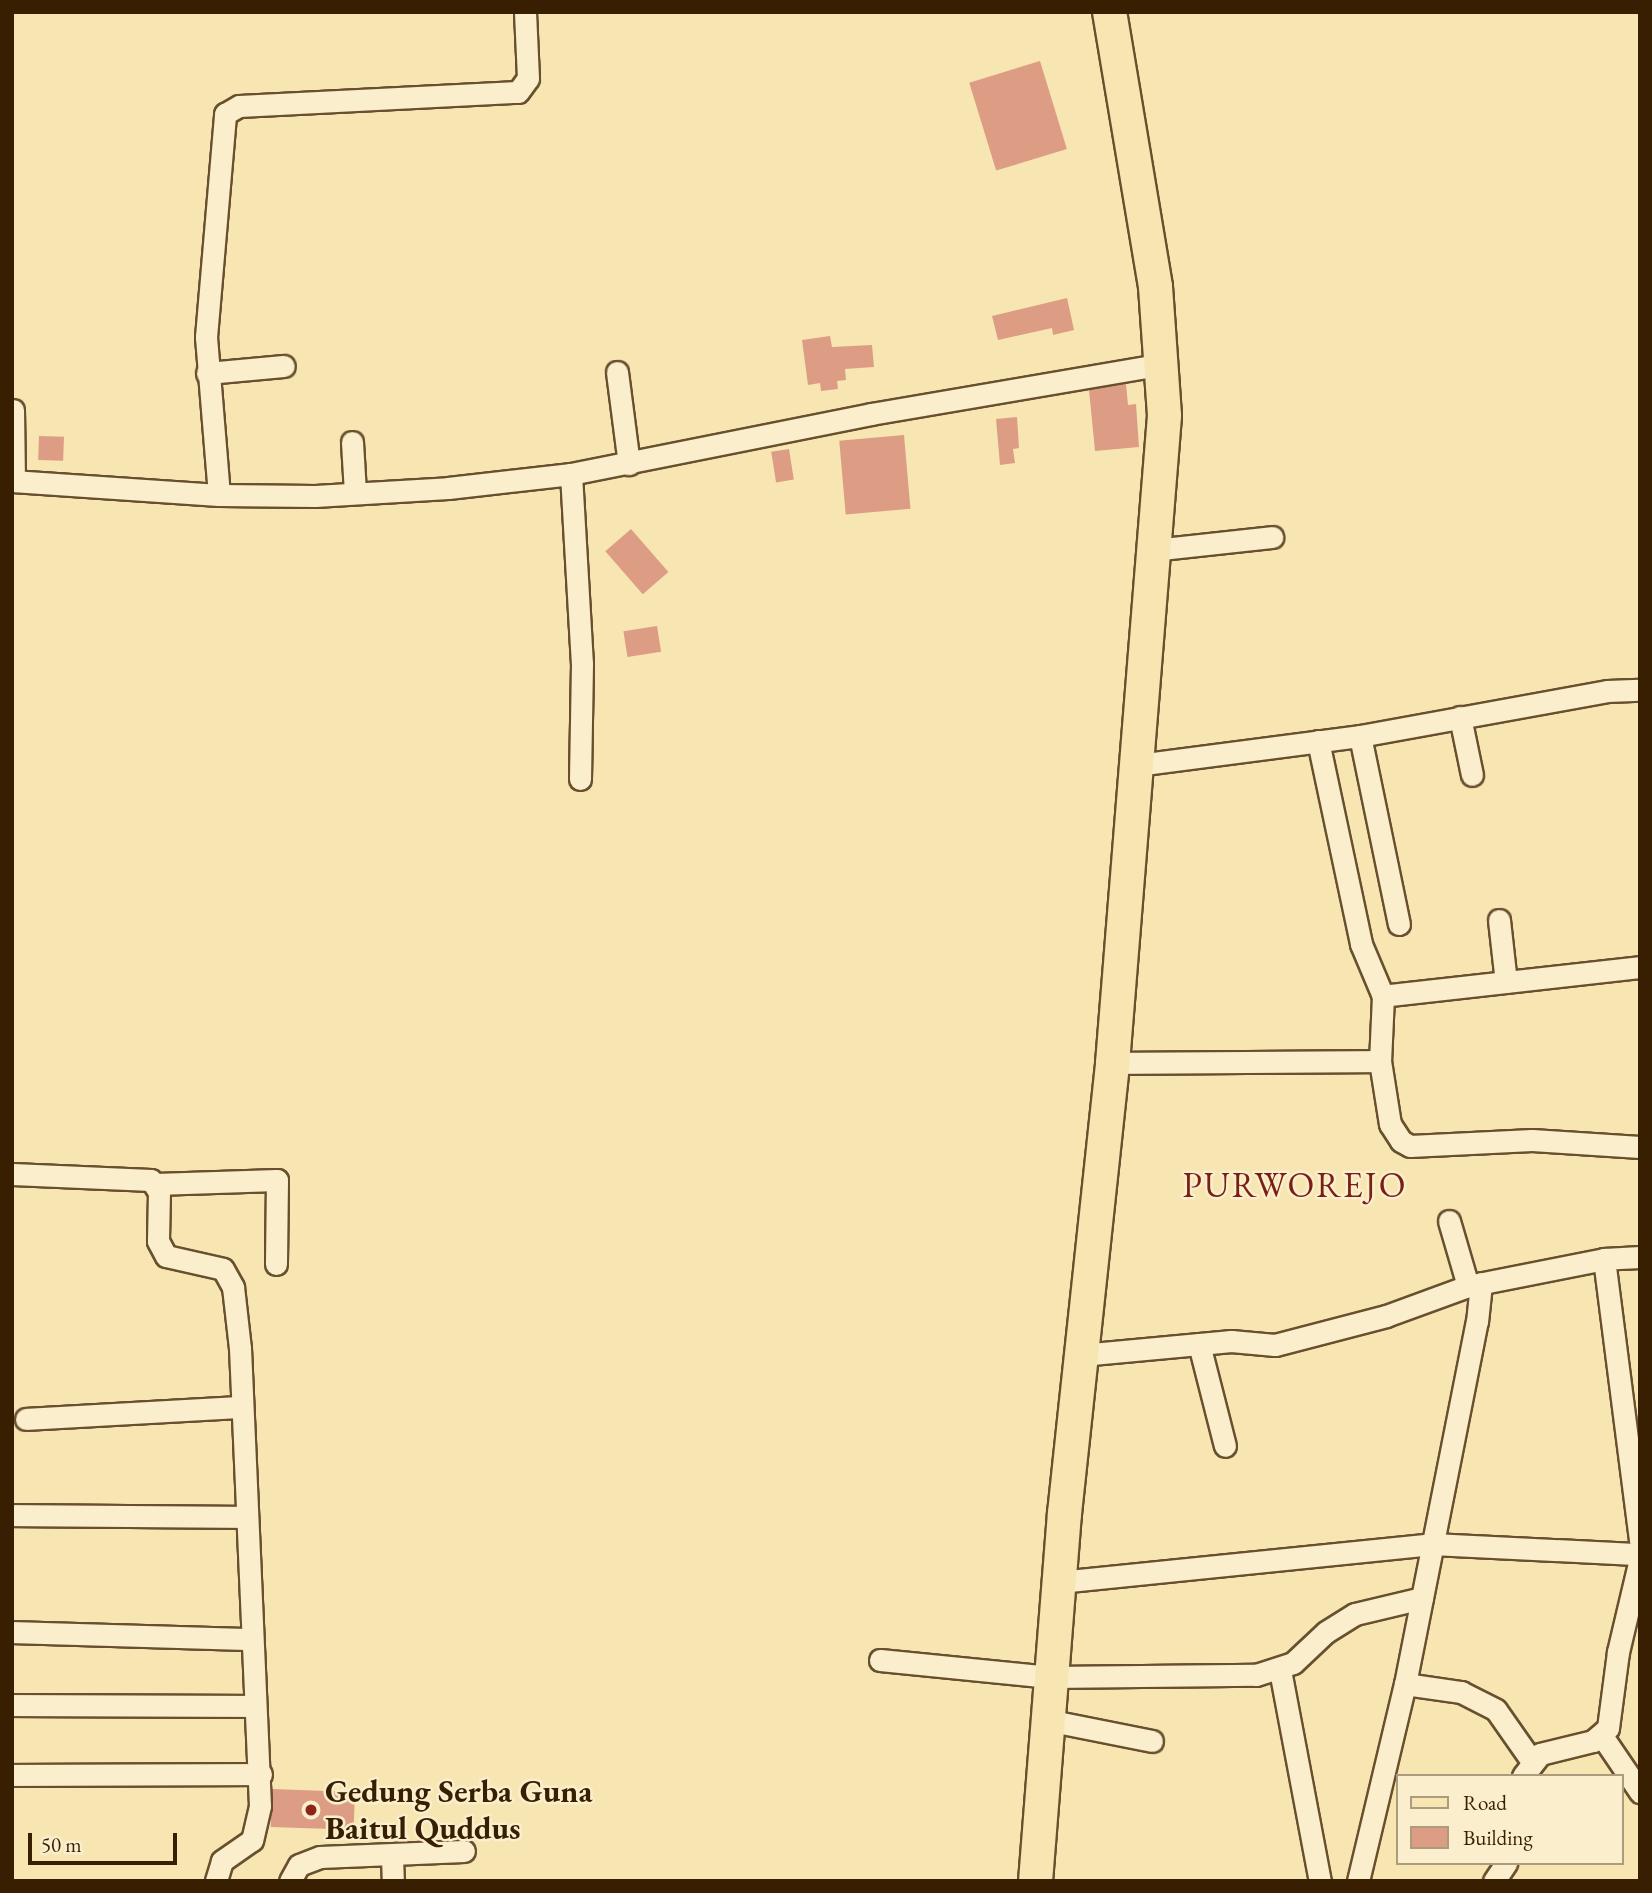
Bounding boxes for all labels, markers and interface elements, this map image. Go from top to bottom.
district label: PURWOREJO [1184,1164,1406,1206]
place label: Gedung Serba Guna Baitul Quddus [325,1773,592,1848]
legend [1396,1774,1624,1865]
text: Road [1463,1789,1507,1816]
marker: Gedung Serba Guna Baitul Quddus [303,1802,319,1818]
scale bar [32,1820,180,1864]
text: Building [1463,1824,1533,1851]
text: 50 m [41,1831,82,1858]

